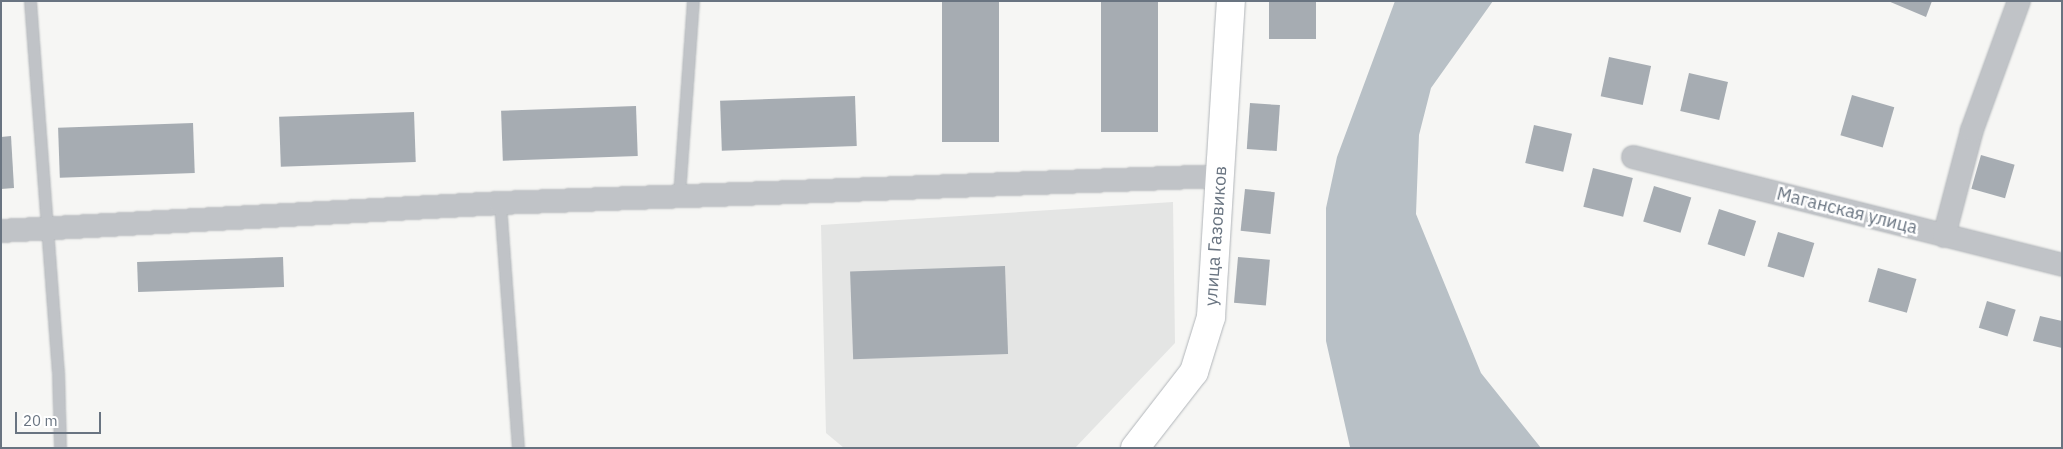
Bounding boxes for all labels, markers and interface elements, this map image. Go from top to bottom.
street label: улица Газовиков [1200,165,1232,307]
street label: Маганская улица [1774,183,1920,239]
scale bar [18,402,104,434]
text: 20 m [23,411,58,430]

